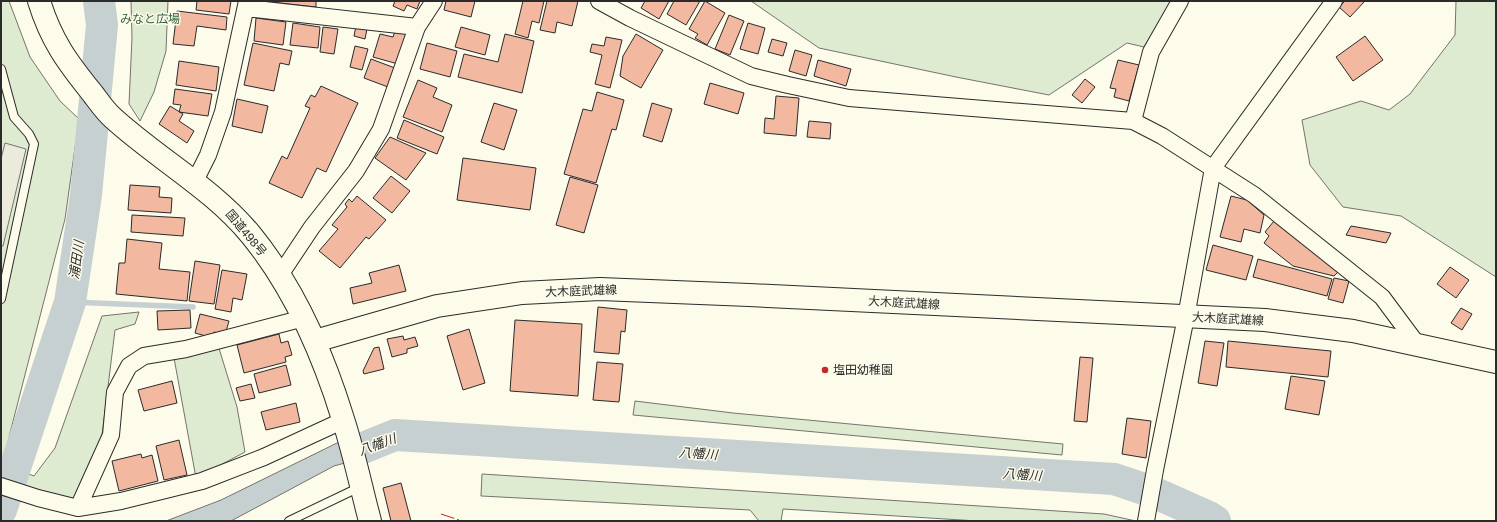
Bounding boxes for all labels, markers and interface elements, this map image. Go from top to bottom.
park label: みなと広場 [120,12,180,26]
street label: 国道498号 [223,207,269,259]
water label: 浦田川 [66,238,87,280]
street label: 大木庭武雄線 [545,283,617,299]
street label: 大木庭武雄線 [868,294,940,312]
street label: 大木庭武雄線 [1192,310,1264,328]
place label: 塩田幼稚園 [833,363,893,377]
marker: 塩田幼稚園 [820,365,830,375]
water label: 八幡川 [356,430,400,458]
water label: 八幡川 [678,445,720,462]
water label: 八幡川 [1002,466,1044,483]

